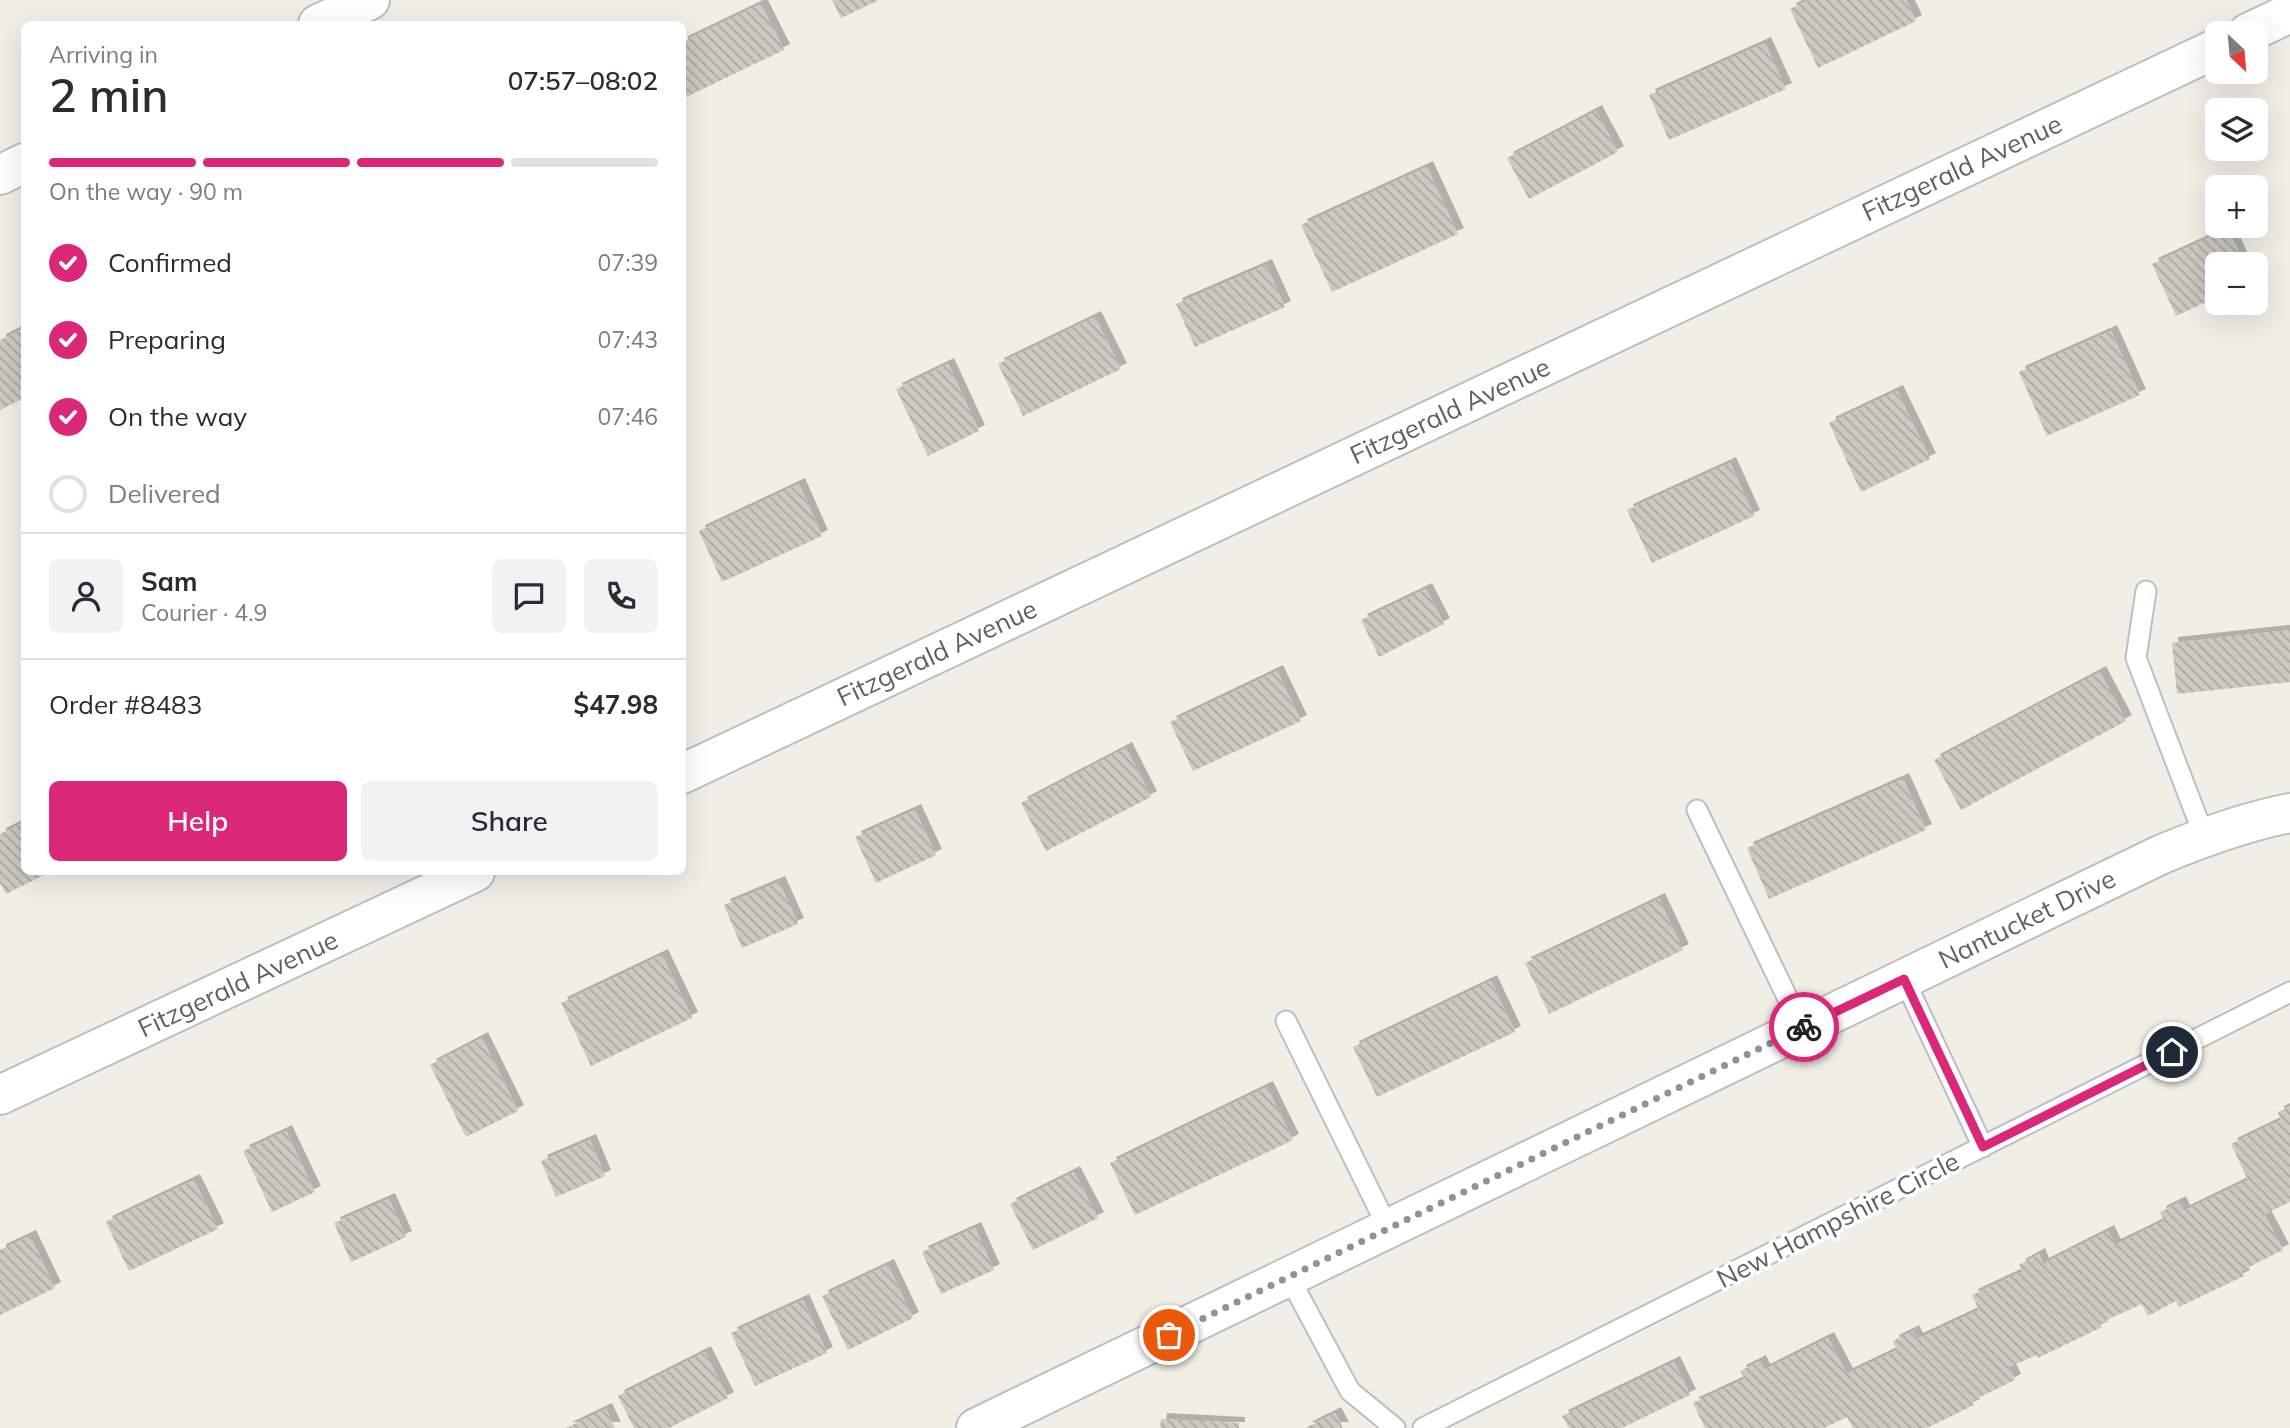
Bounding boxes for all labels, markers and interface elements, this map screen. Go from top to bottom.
north arrow [2205,21,2268,84]
map controls [2205,21,2268,315]
text: Arriving in [49,40,158,69]
text: 07:57–08:02 [508,64,658,97]
text: 2 min [49,66,168,124]
button: layers [2205,98,2268,161]
street label: Fitzgerald Avenue [1856,107,2067,228]
button: + [2205,175,2268,238]
text: On the way · 90 m [49,177,243,206]
icon: check [49,244,87,282]
text: Confirmed [108,246,232,279]
text: 07:39 [598,248,658,277]
button: − [2205,252,2268,315]
icon: check [49,321,87,359]
text: Preparing [108,323,226,356]
text: 07:43 [598,325,658,354]
street label: Fitzgerald Avenue [1344,350,1555,471]
icon: check [49,398,87,436]
text: On the way [108,400,247,433]
text: 07:46 [598,402,658,431]
text: Delivered [108,477,221,510]
button: person [49,559,123,633]
button: chat [492,559,566,633]
button: phone [584,559,658,633]
text: Sam [141,565,197,598]
street label: Fitzgerald Avenue [831,592,1042,713]
text: Courier · 4.9 [141,598,267,627]
text: Order #8483 [49,688,202,721]
text: $47.98 [574,688,658,721]
button: Help [49,781,347,861]
button: Share [361,781,658,861]
street label: Nantucket Drive [1933,861,2121,976]
street label: Fitzgerald Avenue [132,923,343,1044]
courier [1769,992,1839,1062]
icon: bike [1785,1008,1823,1046]
pin [2142,1022,2202,1082]
icon: home [2153,1033,2191,1071]
street label: New Hampshire Circle [1711,1144,1965,1295]
pin [1139,1305,1199,1365]
icon: bag [1150,1316,1188,1354]

